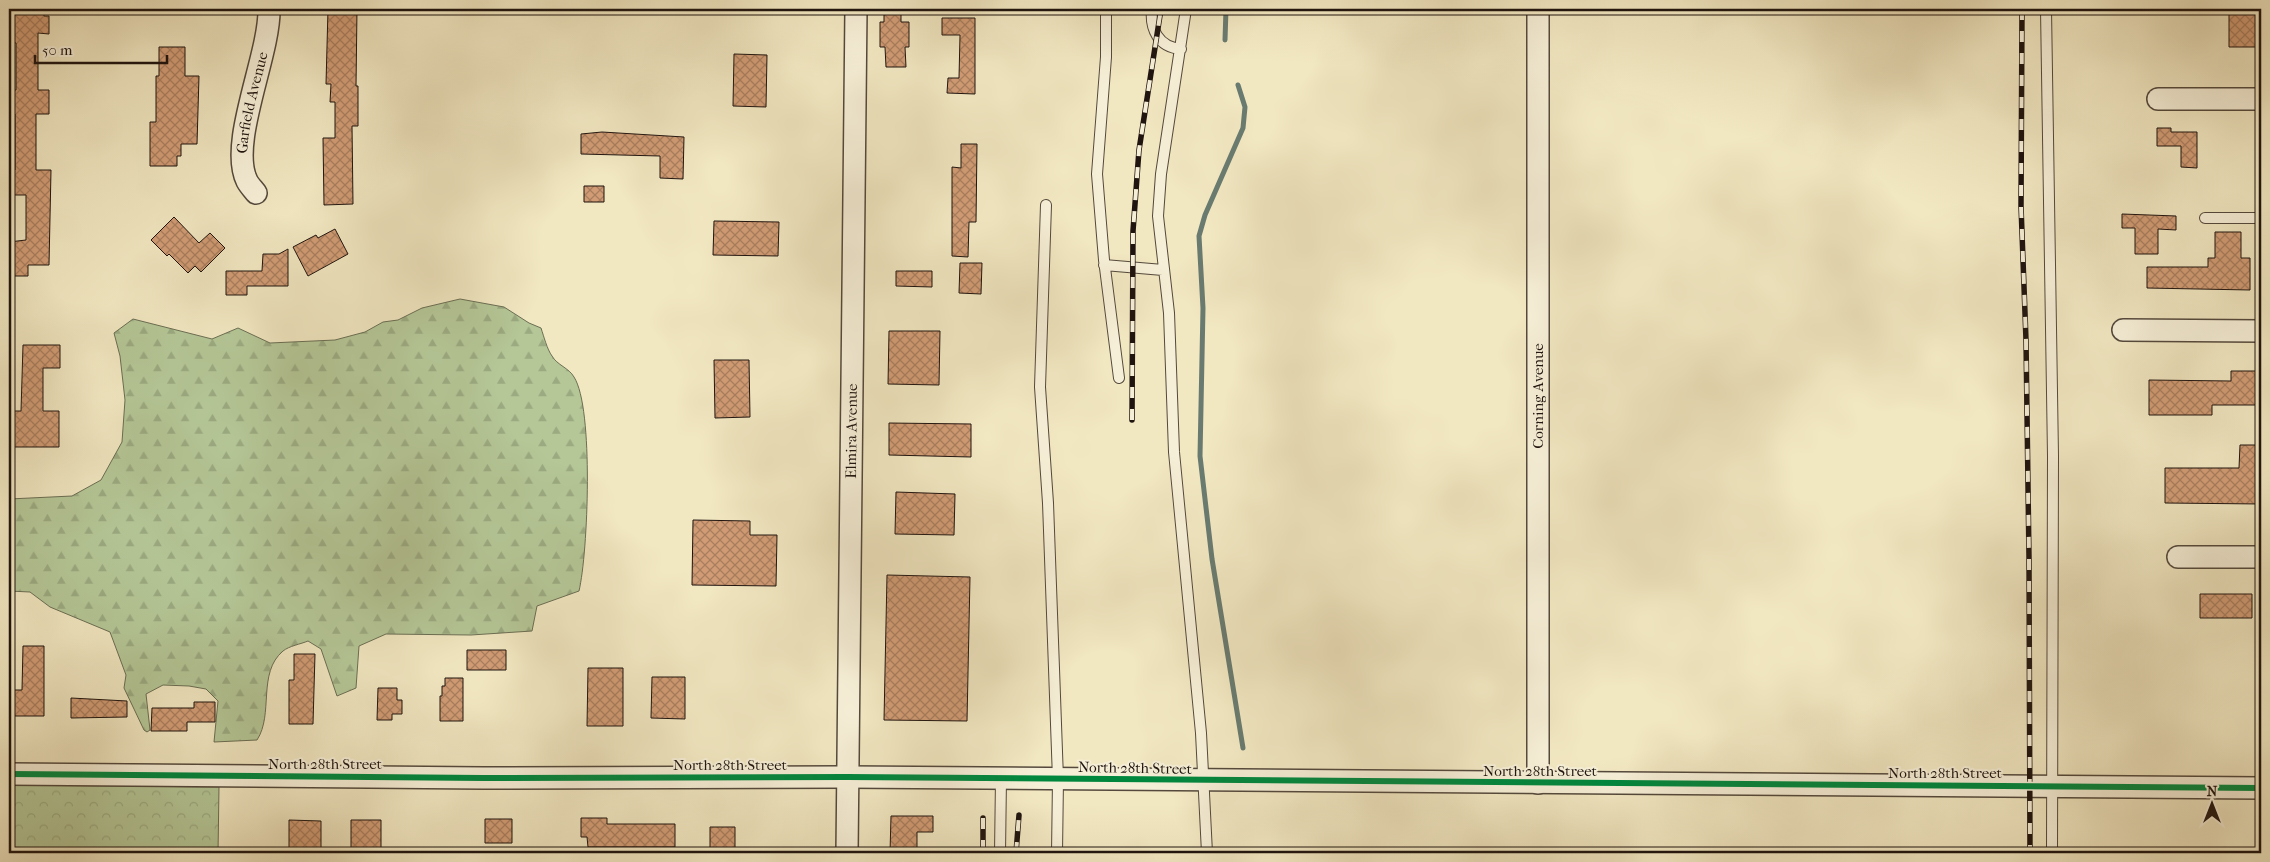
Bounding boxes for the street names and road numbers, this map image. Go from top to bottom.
street label: Garfield Avenue [233,49,272,154]
street label: Corning Avenue [1529,343,1547,449]
street label: Elmira Avenue [842,383,861,479]
street label: North 28th Street [268,755,383,773]
street label: North 28th Street [673,756,788,774]
street label: North 28th Street [1078,758,1193,778]
street label: North 28th Street [1483,762,1598,780]
street label: North 28th Street [1888,764,2003,782]

